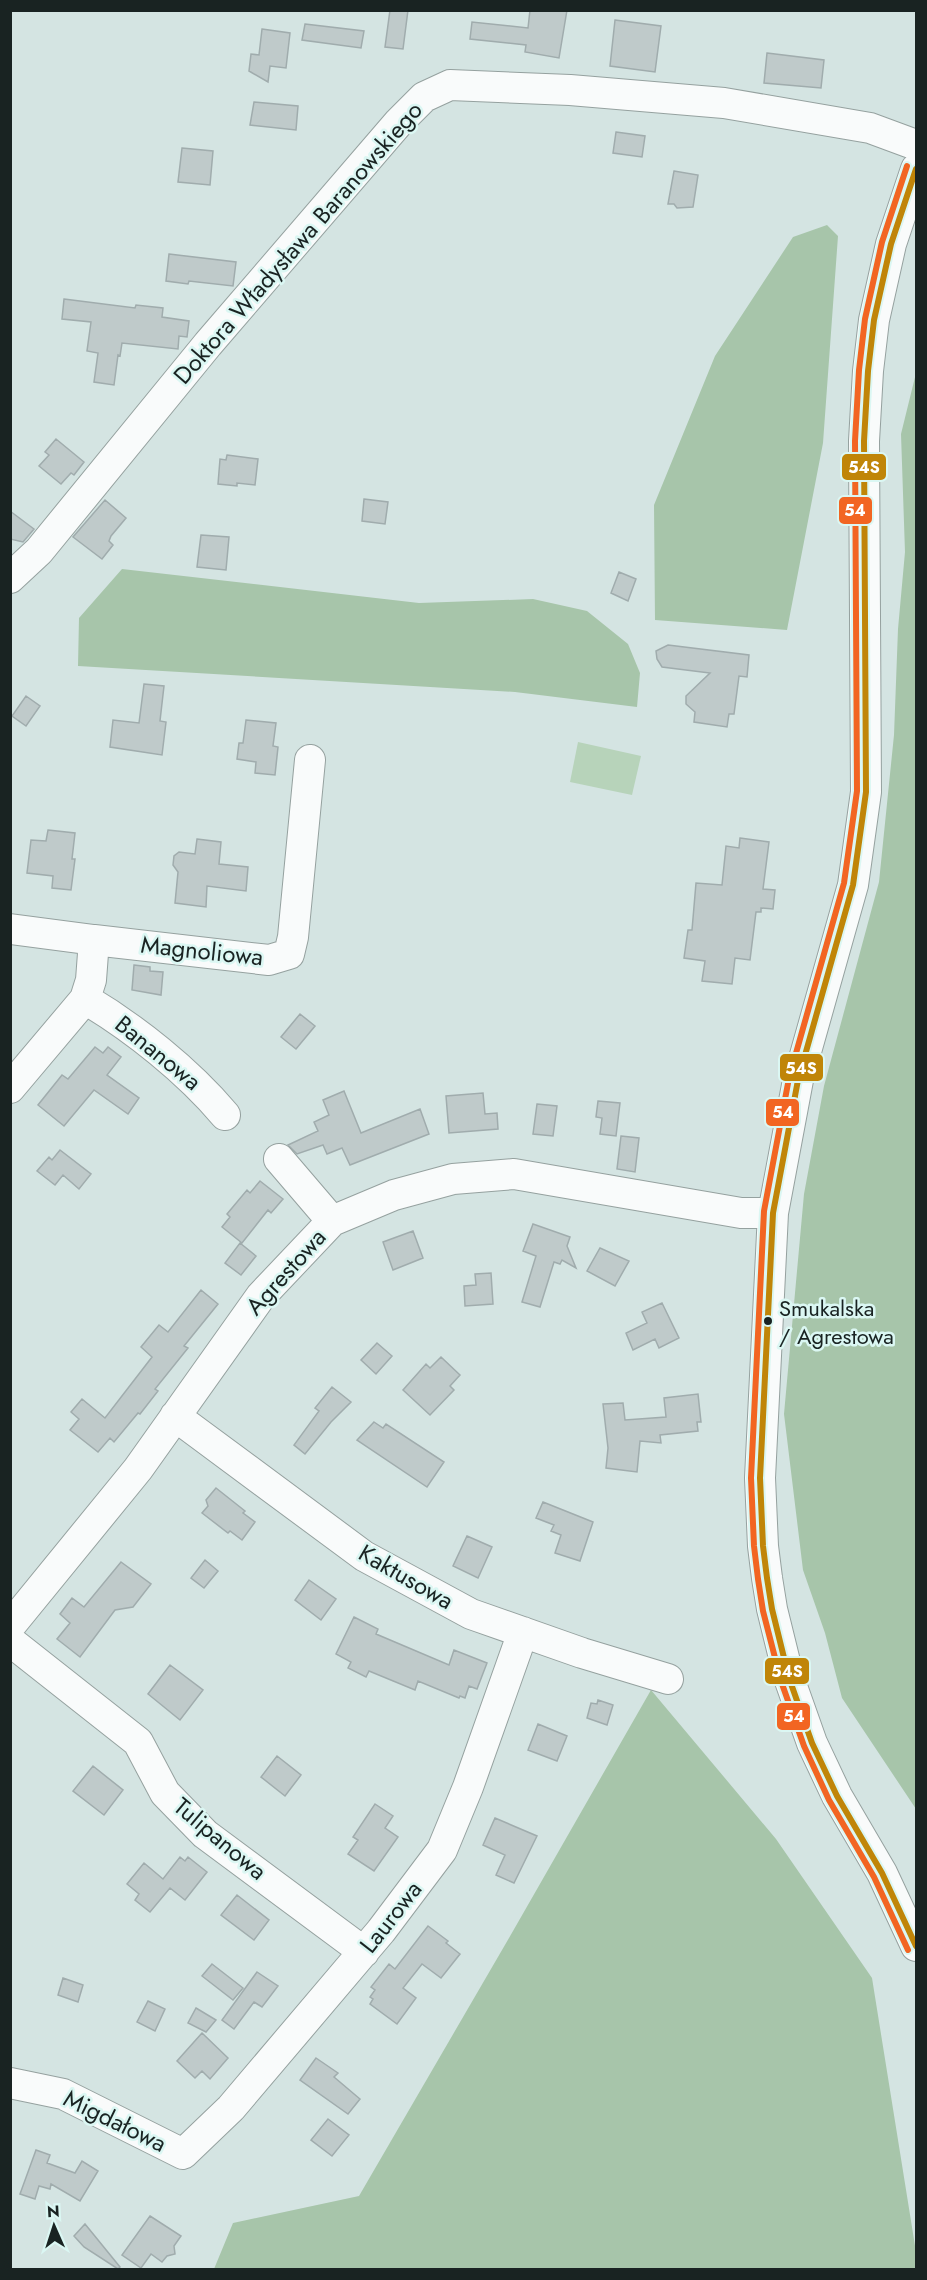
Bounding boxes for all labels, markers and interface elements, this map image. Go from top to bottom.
street label: Doktora Władysława Baranowskiego [165,94,430,392]
line badge: 54S [841,453,887,481]
text: 54S [848,456,880,479]
line badge: 54 [838,496,873,525]
text: 54 [844,499,866,522]
street label: Magnoliowa [139,927,265,974]
street label: Bananowa [108,1007,209,1098]
line badge: 54S [779,1053,824,1082]
text: 54S [785,1057,817,1080]
line badge: 54 [765,1098,800,1127]
text: 54 [772,1101,794,1124]
street label: Agrestowa [237,1221,334,1323]
place label: Smukalska / Agrestowa [779,1292,894,1352]
marker: Smukalska / Agrestowa [762,1315,774,1327]
street label: Kaktusowa [352,1535,460,1618]
line badge: 54S [764,1657,810,1685]
text: 54S [771,1660,803,1683]
line badge: 54 [776,1702,811,1731]
text: 54 [783,1705,805,1728]
street label: Tulipanowa [166,1789,274,1888]
street label: Laurowa [351,1873,430,1960]
street label: Migdałowa [58,2081,173,2161]
north arrow [24,2196,84,2256]
text: N [46,2200,60,2223]

